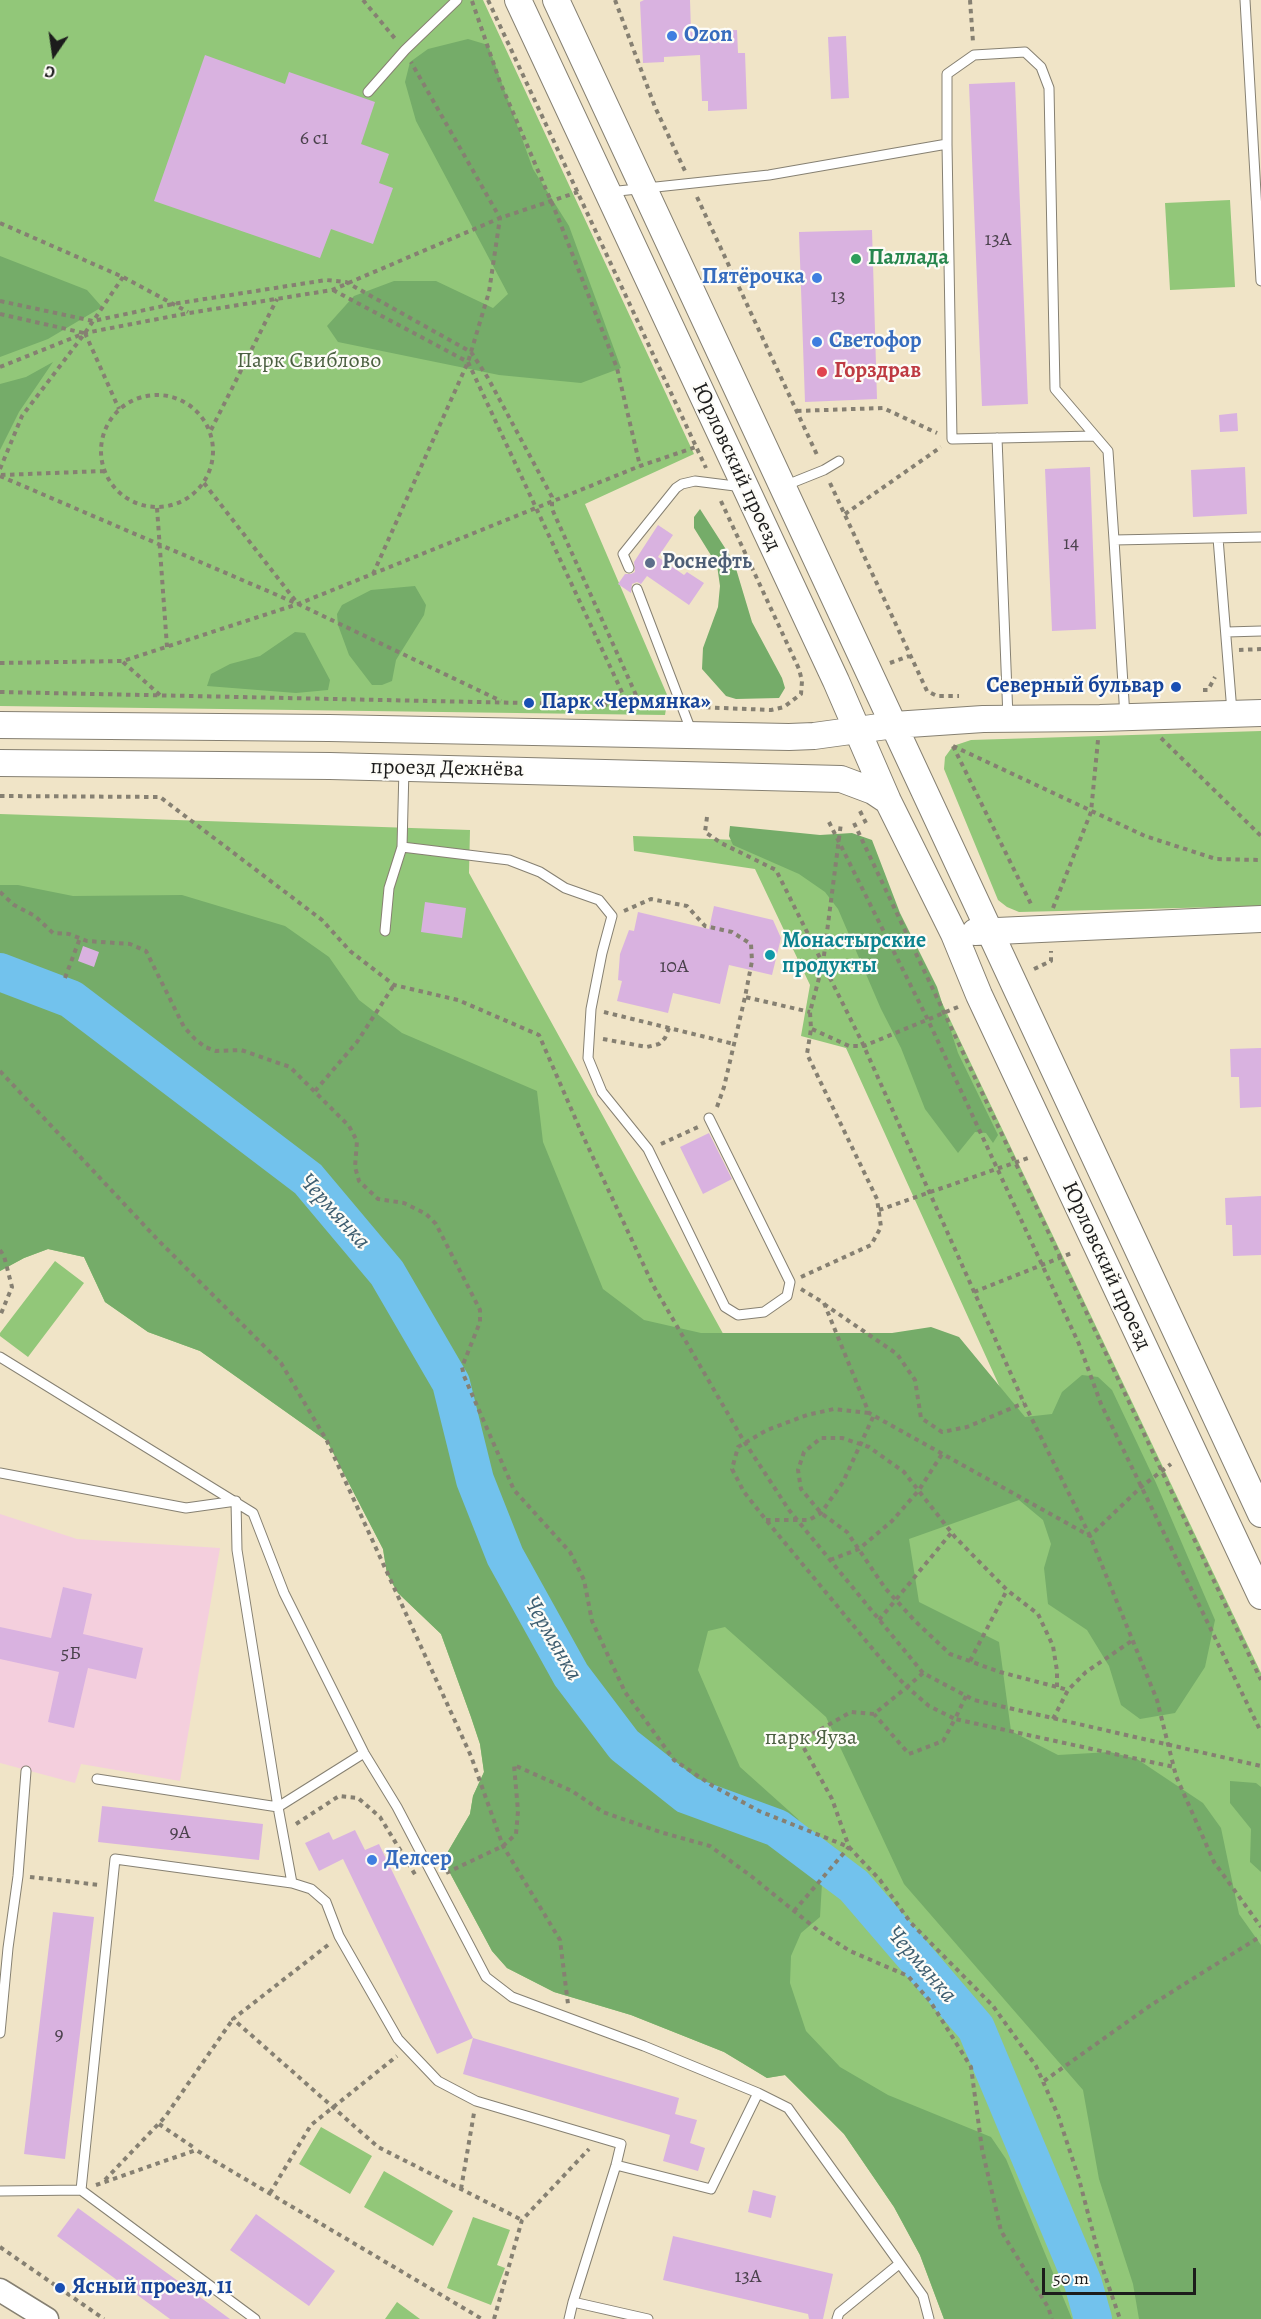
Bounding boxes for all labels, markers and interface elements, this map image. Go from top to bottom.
place label: Ozon [684,23,733,49]
north arrow [24,24,84,84]
marker: Ozon [665,29,679,43]
text: С [43,60,57,83]
house number: 6 с1 [300,127,328,151]
house number: 13А [985,228,1011,252]
place label: Паллада [868,246,949,272]
marker: Паллада [849,252,863,266]
place label: Пятёрочка [702,265,805,291]
marker: Пятёрочка [810,271,824,285]
house number: 13 [830,285,846,309]
place label: Светофор [829,329,922,355]
marker: Светофор [810,335,824,349]
park label: Парк Свиблово [237,349,381,375]
place label: Горздрав [834,359,921,385]
marker: Горздрав [815,365,829,379]
street label: Юрловский проезд [685,379,787,555]
house number: 14 [1063,532,1079,556]
place label: Роснефть [662,550,752,576]
marker: Роснефть [643,556,657,570]
place label: Северный бульвар [986,674,1164,700]
marker: Северный бульвар [1169,680,1183,694]
place label: Парк «Чермянка» [541,690,711,716]
marker: Парк «Чермянка» [522,696,536,710]
street label: проезд Дежнёва [370,754,524,784]
place label: Монастырские продукты [782,929,926,980]
marker: Монастырские продукты [763,948,777,962]
house number: 10А [659,955,689,979]
water label: Чермянка [292,1168,376,1256]
street label: Юрловский проезд [1055,1178,1157,1354]
water label: Чермянка [516,1592,588,1686]
house number: 5Б [61,1642,81,1666]
park label: парк Яуза [765,1726,857,1752]
house number: 9А [170,1821,190,1845]
place label: Делсер [384,1847,452,1873]
marker: Делсер [365,1853,379,1867]
water label: Чермянка [880,1920,962,2010]
house number: 9 [54,2023,64,2047]
scale bar [1045,2256,1200,2294]
house number: 13А [735,2265,761,2289]
text: 50 m [1053,2266,1089,2290]
place label: Ясный проезд, 11 [72,2275,233,2301]
marker: Ясный проезд, 11 [53,2281,67,2295]

